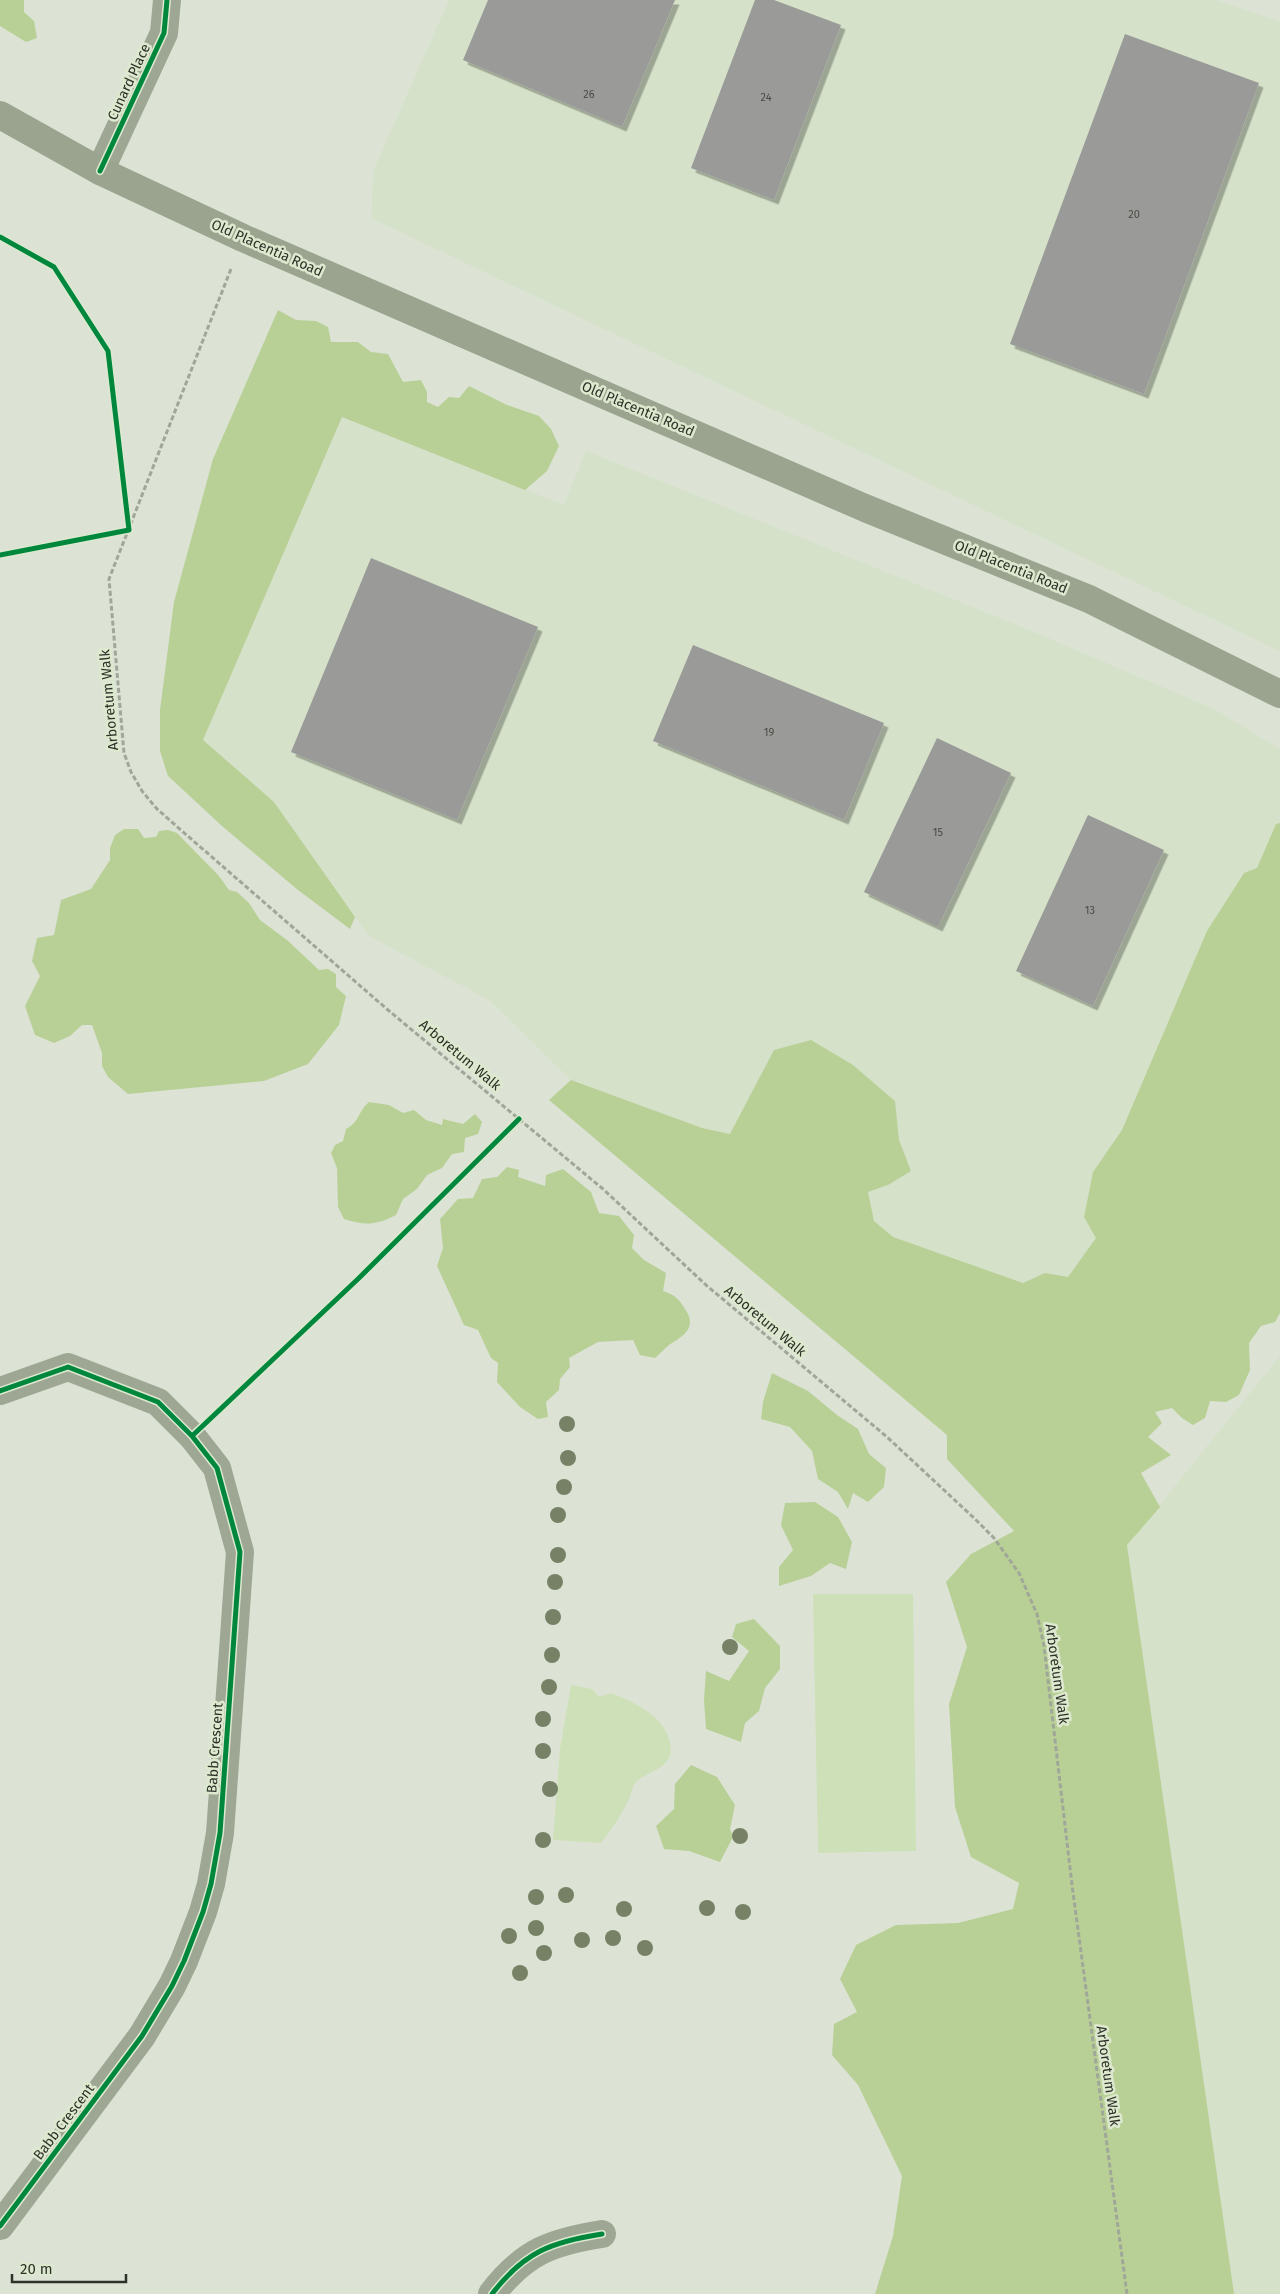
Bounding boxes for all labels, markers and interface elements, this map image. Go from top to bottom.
street label: Cunard Place [104,41,154,123]
house number: 26 [583,88,595,101]
house number: 24 [761,91,772,104]
house number: 20 [1128,208,1140,221]
street label: Old Placentia Road [209,216,325,280]
street label: Old Placentia Road [579,378,697,440]
street label: Old Placentia Road [952,537,1070,597]
street label: Arboretum Walk [96,648,122,751]
house number: 19 [764,726,774,739]
house number: 15 [933,826,944,839]
house number: 13 [1085,904,1095,917]
street label: Arboretum Walk [416,1016,505,1095]
street label: Arboretum Walk [721,1282,810,1361]
street label: Arboretum Walk [1042,1623,1073,1726]
street label: Babb Crescent [203,1701,227,1794]
street label: Arboretum Walk [1093,2025,1124,2128]
street label: Babb Crescent [30,2080,99,2163]
scale bar [12,2252,126,2284]
text: 20 m [20,2260,53,2278]

